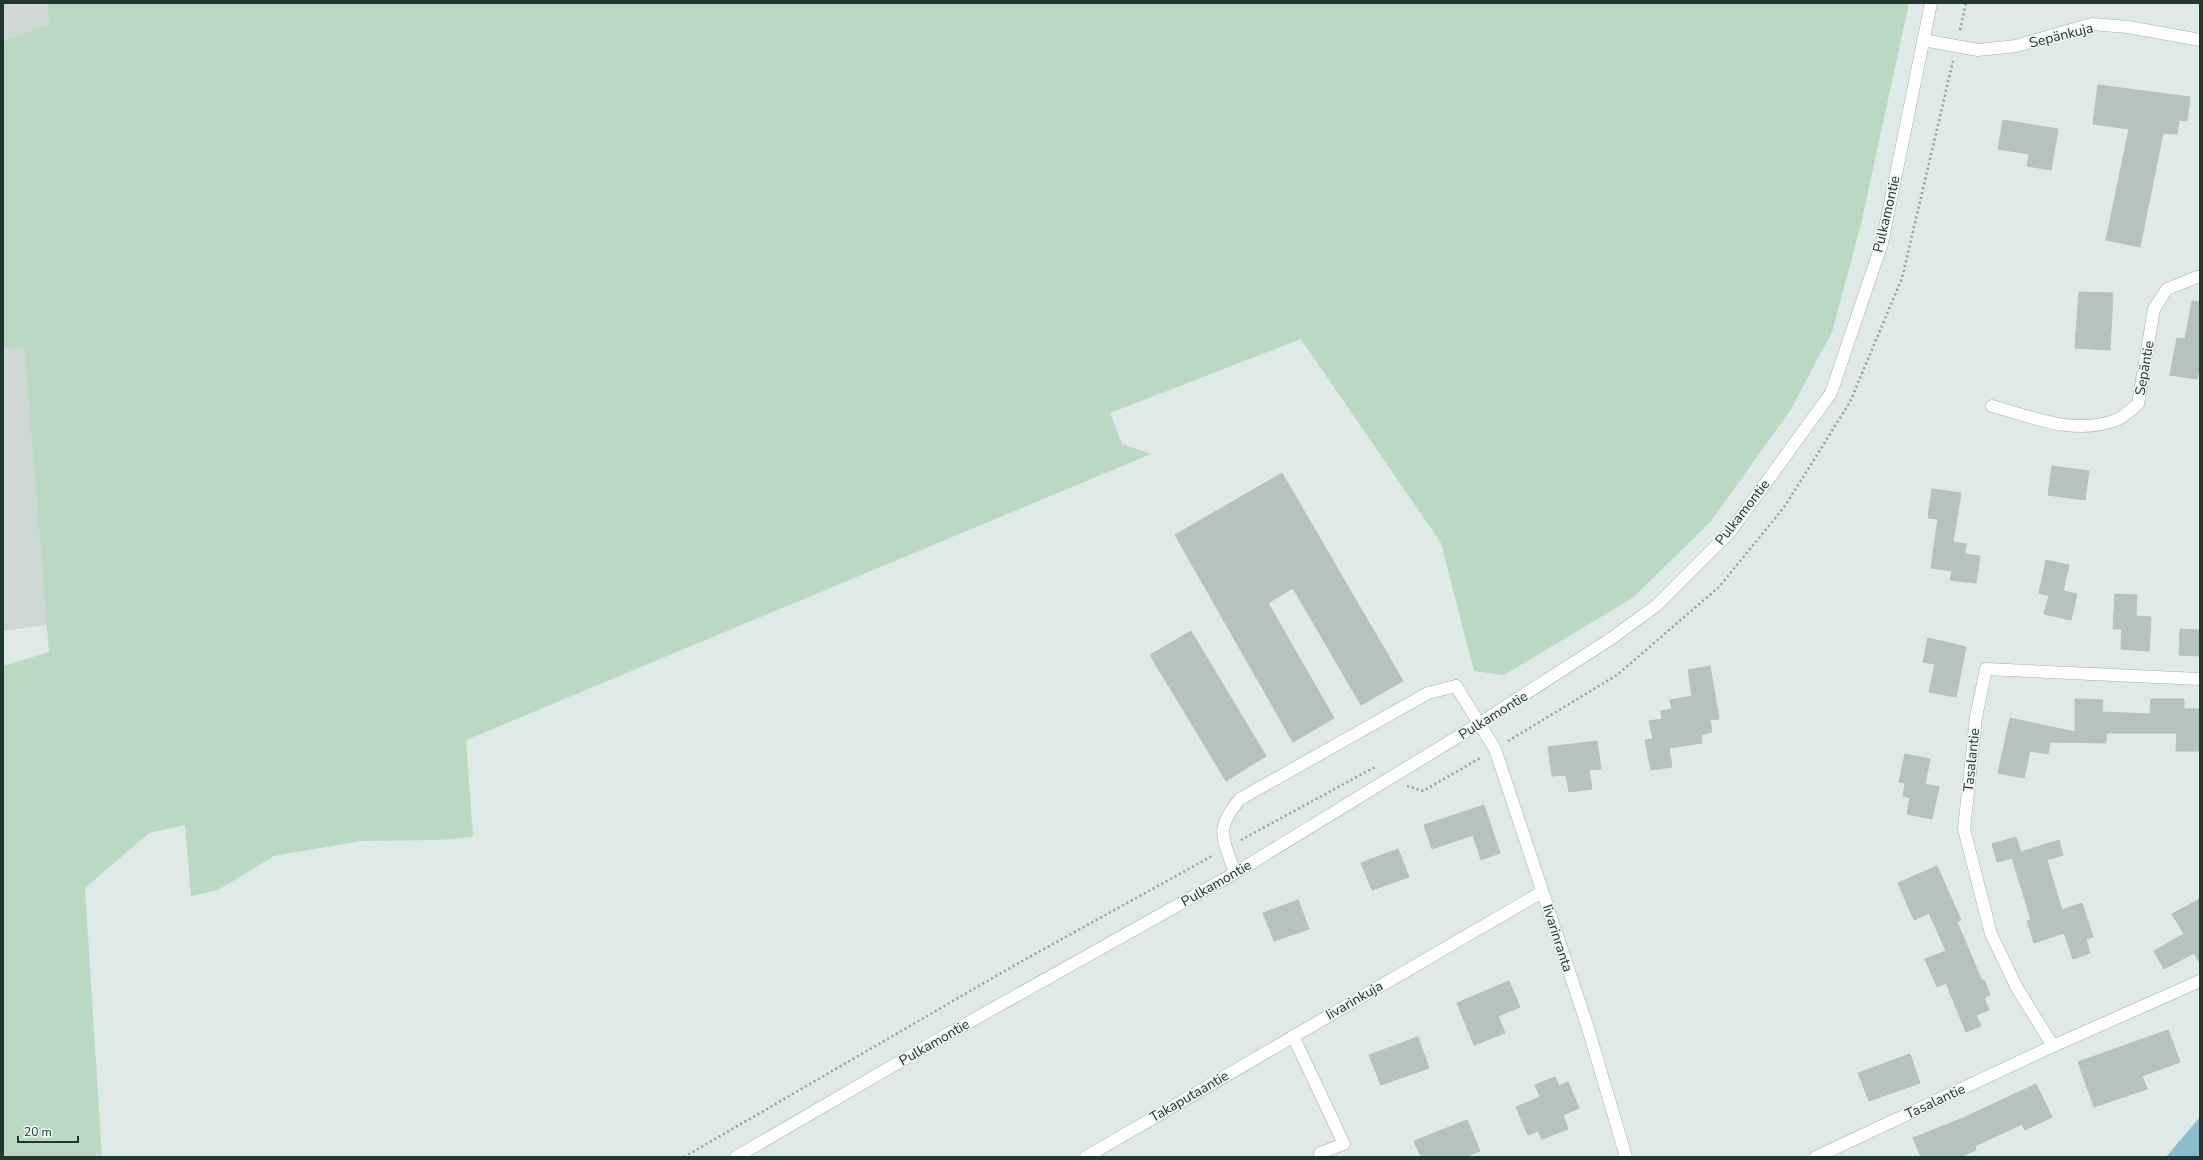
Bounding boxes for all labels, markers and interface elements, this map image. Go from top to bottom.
street label: Sepänkuja [2027,18,2095,53]
street label: Pulkamontie [1868,174,1905,254]
street label: Sepäntie [2130,339,2159,397]
street label: Pulkamontie [1711,476,1774,549]
street label: Pulkamontie [1455,687,1532,744]
street label: Tasalantie [1959,727,1984,793]
street label: Pulkamontie [1178,856,1255,911]
street label: Iivarinranta [1538,902,1577,974]
street label: Iivarinkuja [1322,976,1386,1024]
street label: Pulkamontie [896,1015,973,1070]
street label: Takaputaantie [1146,1066,1232,1127]
street label: Tasalantie [1902,1079,1968,1124]
scale bar [18,1118,78,1144]
text: 20 m [24,1124,52,1140]

